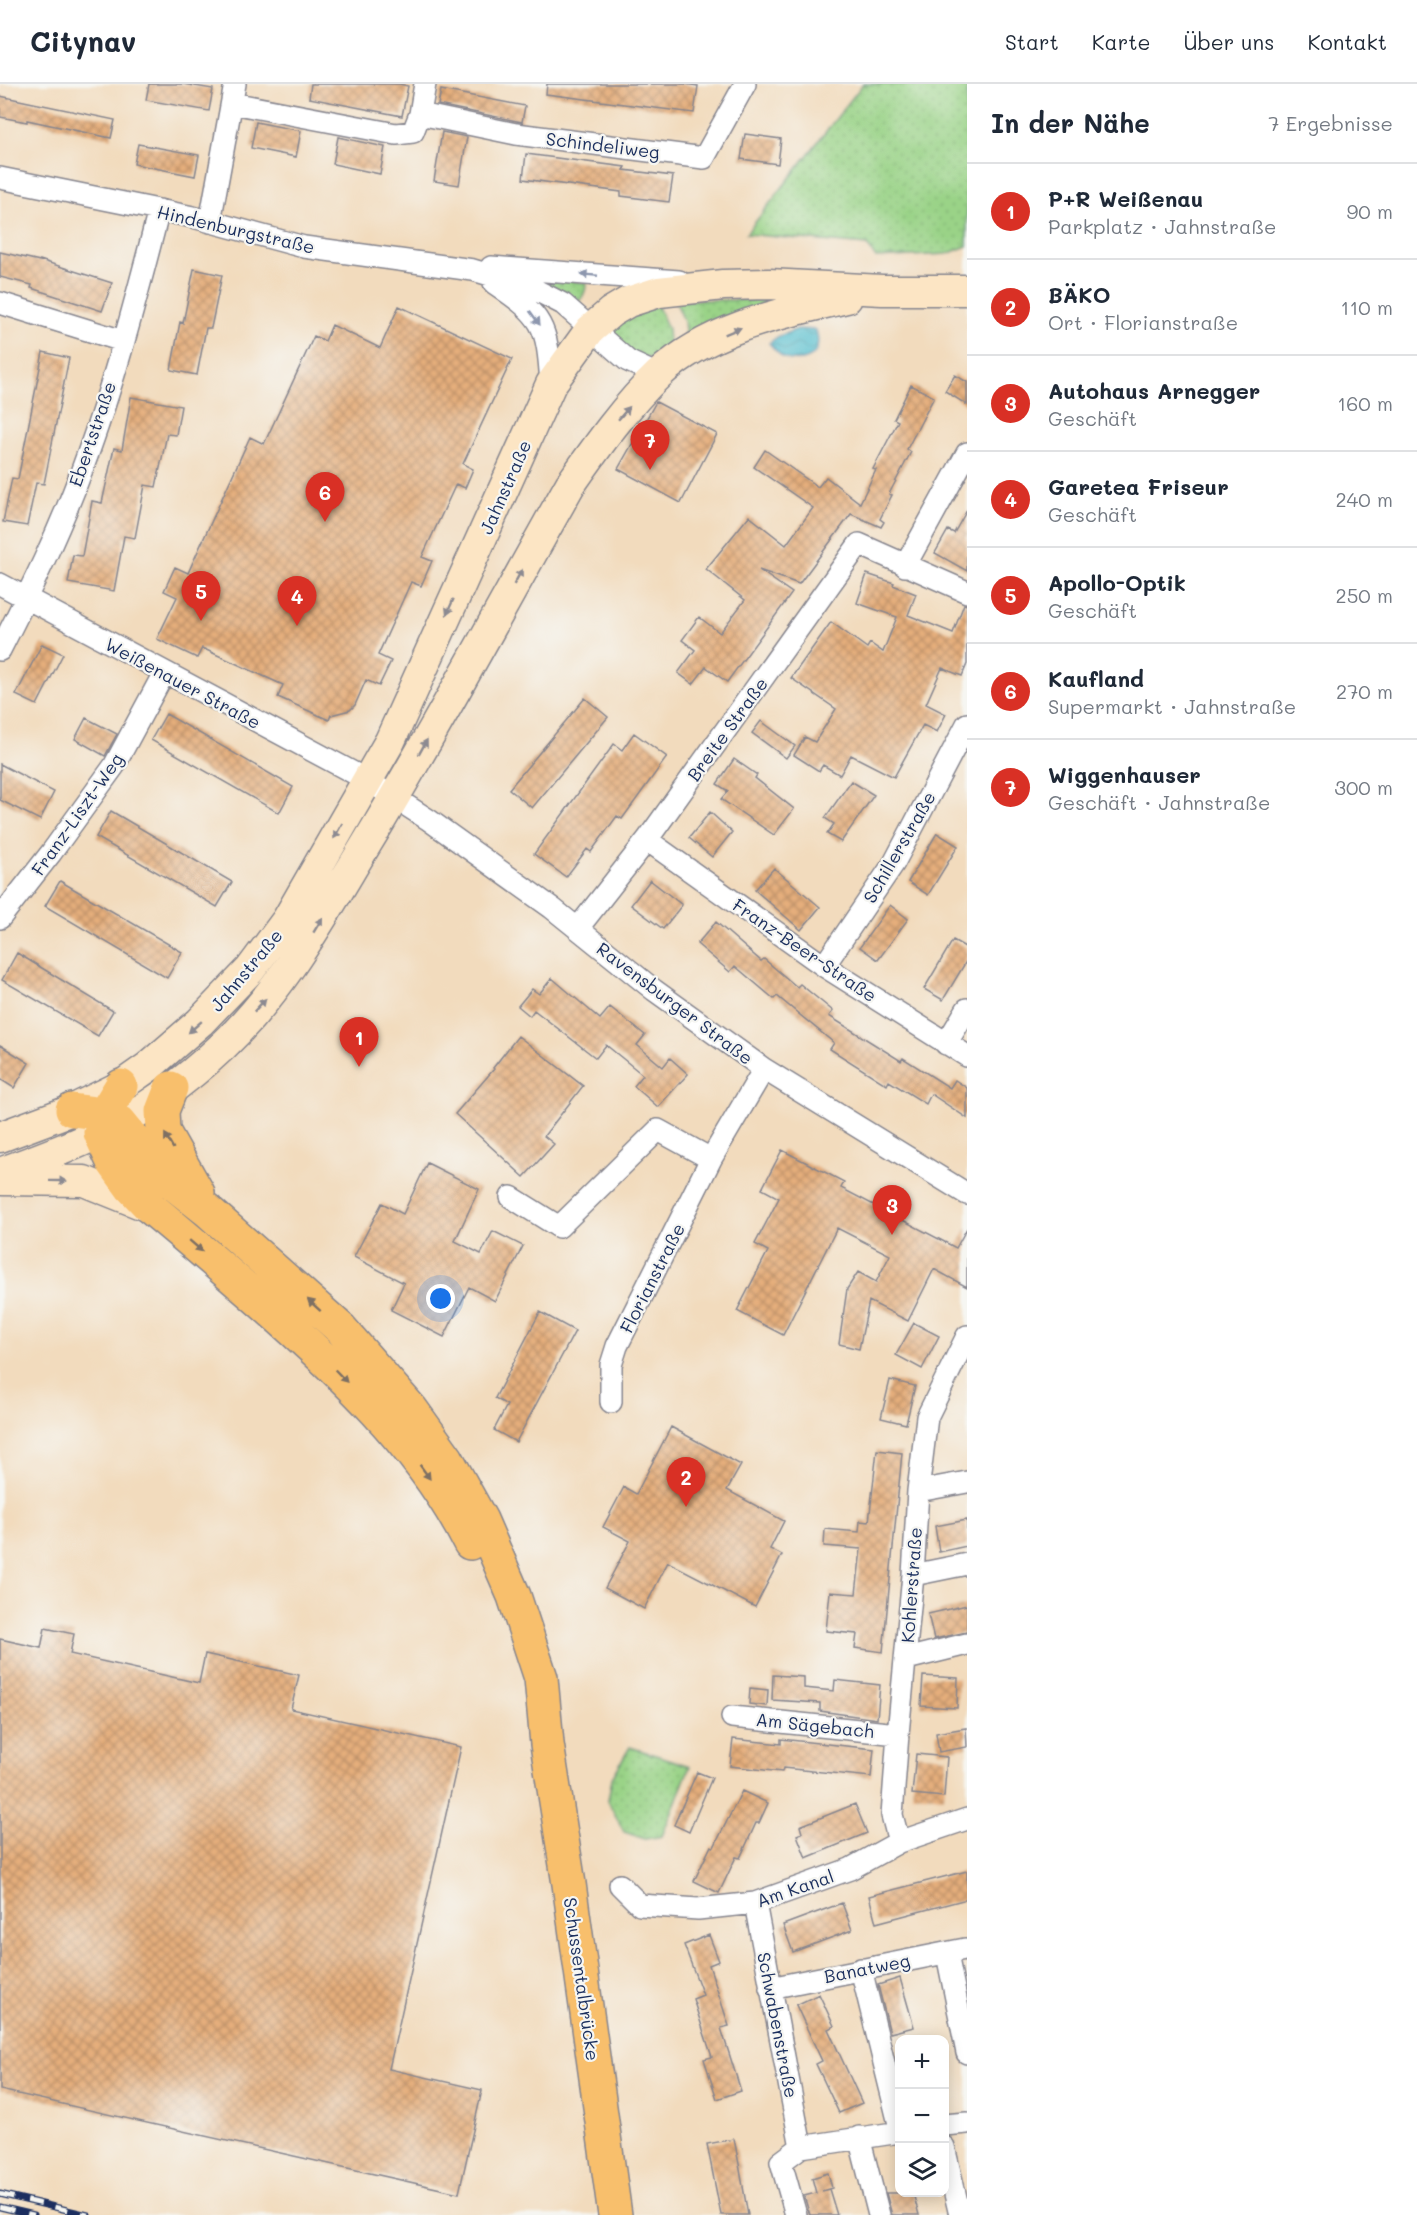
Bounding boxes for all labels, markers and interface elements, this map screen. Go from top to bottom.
text: Citynav [30,23,136,59]
text: Start [1005,28,1059,55]
text: Karte [1092,28,1150,55]
text: Über uns [1183,28,1274,55]
text: Kontakt [1307,28,1387,55]
text: In der Nähe [991,106,1150,140]
text: 7 Ergebnisse [1268,110,1393,136]
street label: Schindeliweg [545,126,661,164]
text: P+R Weißenau [1048,184,1203,213]
text: 1 [1006,198,1015,224]
text: 90 m [1347,198,1393,224]
street label: Hindenburgstraße [155,199,317,259]
text: Parkplatz · Jahnstraße [1048,213,1276,239]
one-way arrow [580,270,599,280]
text: BÄKO [1048,280,1111,309]
text: 2 [1005,294,1016,320]
text: 110 m [1340,294,1393,320]
one-way arrow [529,309,541,325]
text: Ort · Florianstraße [1048,309,1238,335]
one-way arrow [724,325,742,335]
text: Autohaus Arnegger [1048,376,1260,405]
street label: Ebertstraße [63,378,121,490]
text: 3 [1005,390,1017,416]
text: 160 m [1337,390,1393,416]
text: Geschäft [1048,405,1137,431]
one-way arrow [617,406,631,421]
pin: 7 [630,420,670,470]
street label: Jahnstraße [474,436,536,538]
pin: 6 [306,472,344,522]
text: Garetea Friseur [1048,472,1229,501]
text: 4 [1004,486,1017,512]
text: 240 m [1335,486,1393,512]
text: Geschäft [1048,501,1137,527]
one-way arrow [513,568,523,585]
text: Apollo-Optik [1048,568,1186,597]
pin: 5 [182,572,220,621]
pin: 4 [278,576,316,626]
text: 5 [1005,582,1016,608]
text: 250 m [1336,582,1393,608]
text: Geschäft [1048,597,1137,623]
one-way arrow [446,599,455,616]
street label: Weißenauer Straße [101,632,265,734]
text: Kaufland [1048,664,1144,693]
street label: Breite Straße [681,672,773,786]
text: 6 [1004,678,1017,704]
text: 270 m [1336,678,1393,704]
text: Supermarkt · Jahnstraße [1048,693,1296,719]
one-way arrow [418,738,428,755]
street label: Franz-Liszt-Weg [26,748,128,880]
text: Wiggenhauser [1048,760,1201,789]
text: 7 [1005,774,1016,800]
text: 300 m [1334,774,1393,800]
street label: Schillerstraße [857,787,941,907]
text: Geschäft · Jahnstraße [1048,789,1270,815]
one-way arrow [333,823,343,840]
street label: Franz-Beer-Straße [728,893,882,1007]
one-way arrow [312,917,323,933]
street label: Jahnstraße [204,924,288,1016]
street label: Ravensburger Straße [592,936,758,1070]
one-way arrow [253,998,267,1013]
pin: 1 [340,1018,378,1067]
one-way arrow [188,1020,203,1033]
one-way arrow [163,1133,174,1149]
one-way arrow [49,1176,68,1186]
pin: 3 [872,1186,912,1235]
street label: Florianstraße [614,1219,690,1337]
one-way arrow [189,1239,204,1253]
your location [426,1284,455,1313]
one-way arrow [307,1299,322,1312]
one-way arrow [334,1369,348,1383]
pin: 2 [666,1458,706,1507]
one-way arrow [419,1465,431,1480]
street label: Kohlerstraße [895,1526,927,1644]
street label: Am Sägebach [755,1707,875,1743]
street label: Am Kanal [753,1864,837,1912]
street label: Schussentalbrücke [559,1896,605,2062]
street label: Banatweg [822,1948,912,1988]
street label: Schwabenstraße [752,1950,804,2100]
map controls [895,2035,949,2197]
button: + [895,2035,949,2089]
button: − [895,2089,949,2143]
button: layers [895,2143,949,2197]

